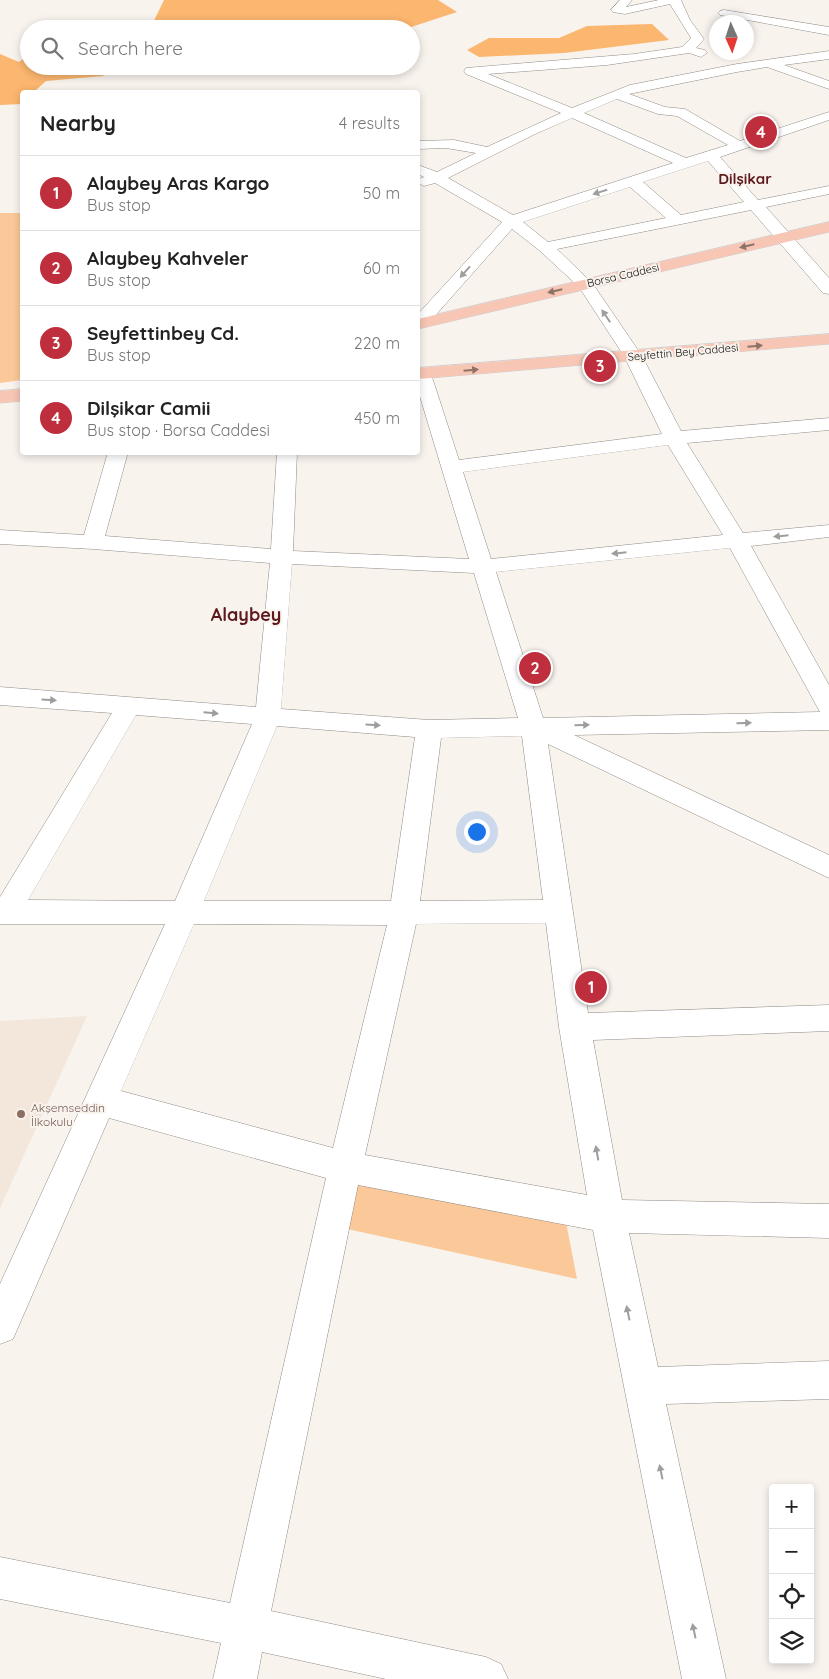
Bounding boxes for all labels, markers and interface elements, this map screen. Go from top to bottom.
north arrow [709,15,754,60]
search box [20,20,420,75]
icon: search [38,34,66,62]
text: Search here [78,36,183,60]
text: Nearby [40,110,116,136]
text: 4 results [339,113,400,133]
pin: 4 [745,113,777,151]
district label: Dilşikar [718,169,772,188]
text: Alaybey Aras Kargo [87,171,269,195]
text: 1 [53,183,59,203]
text: 50 m [363,183,400,203]
one-way arrow [592,189,607,197]
text: Bus stop [87,195,151,215]
one-way arrow [740,242,755,250]
text: Alaybey Kahveler [87,246,248,270]
text: 2 [51,258,61,278]
text: 60 m [363,258,400,278]
street label: Borsa Caddesi [585,260,661,290]
one-way arrow [459,266,471,278]
text: Bus stop [87,270,151,290]
one-way arrow [548,287,563,295]
one-way arrow [601,309,611,322]
text: Seyfettinbey Cd. [87,321,239,345]
text: 3 [52,333,60,353]
text: 220 m [354,333,400,353]
street label: Seyfettin Bey Caddesi [627,340,739,364]
one-way arrow [747,341,763,349]
text: Bus stop [87,345,151,365]
pin: 3 [584,347,616,385]
one-way arrow [463,366,479,374]
text: Dilşikar Camii [87,396,210,420]
text: 4 [51,408,61,428]
text: 450 m [354,408,400,428]
text: Bus stop · Borsa Caddesi [87,420,270,440]
one-way arrow [772,532,788,540]
one-way arrow [611,549,627,557]
district label: Alaybey [211,603,281,626]
pin: 2 [519,649,551,687]
one-way arrow [41,696,57,704]
one-way arrow [203,709,219,717]
one-way arrow [737,718,753,726]
one-way arrow [365,721,381,729]
one-way arrow [574,721,590,729]
your location [464,819,490,845]
pin: 1 [575,968,607,1006]
place label: Akşemseddin İlkokulu [31,1100,105,1129]
marker: Akşemseddin İlkokulu [15,1108,27,1120]
one-way arrow [593,1145,601,1161]
one-way arrow [624,1305,632,1321]
one-way arrow [657,1465,665,1480]
map controls [769,1484,814,1664]
button: + [769,1484,814,1529]
button: − [769,1529,814,1574]
button: locate [769,1574,814,1619]
button: layers [769,1619,814,1664]
one-way arrow [690,1624,698,1639]

